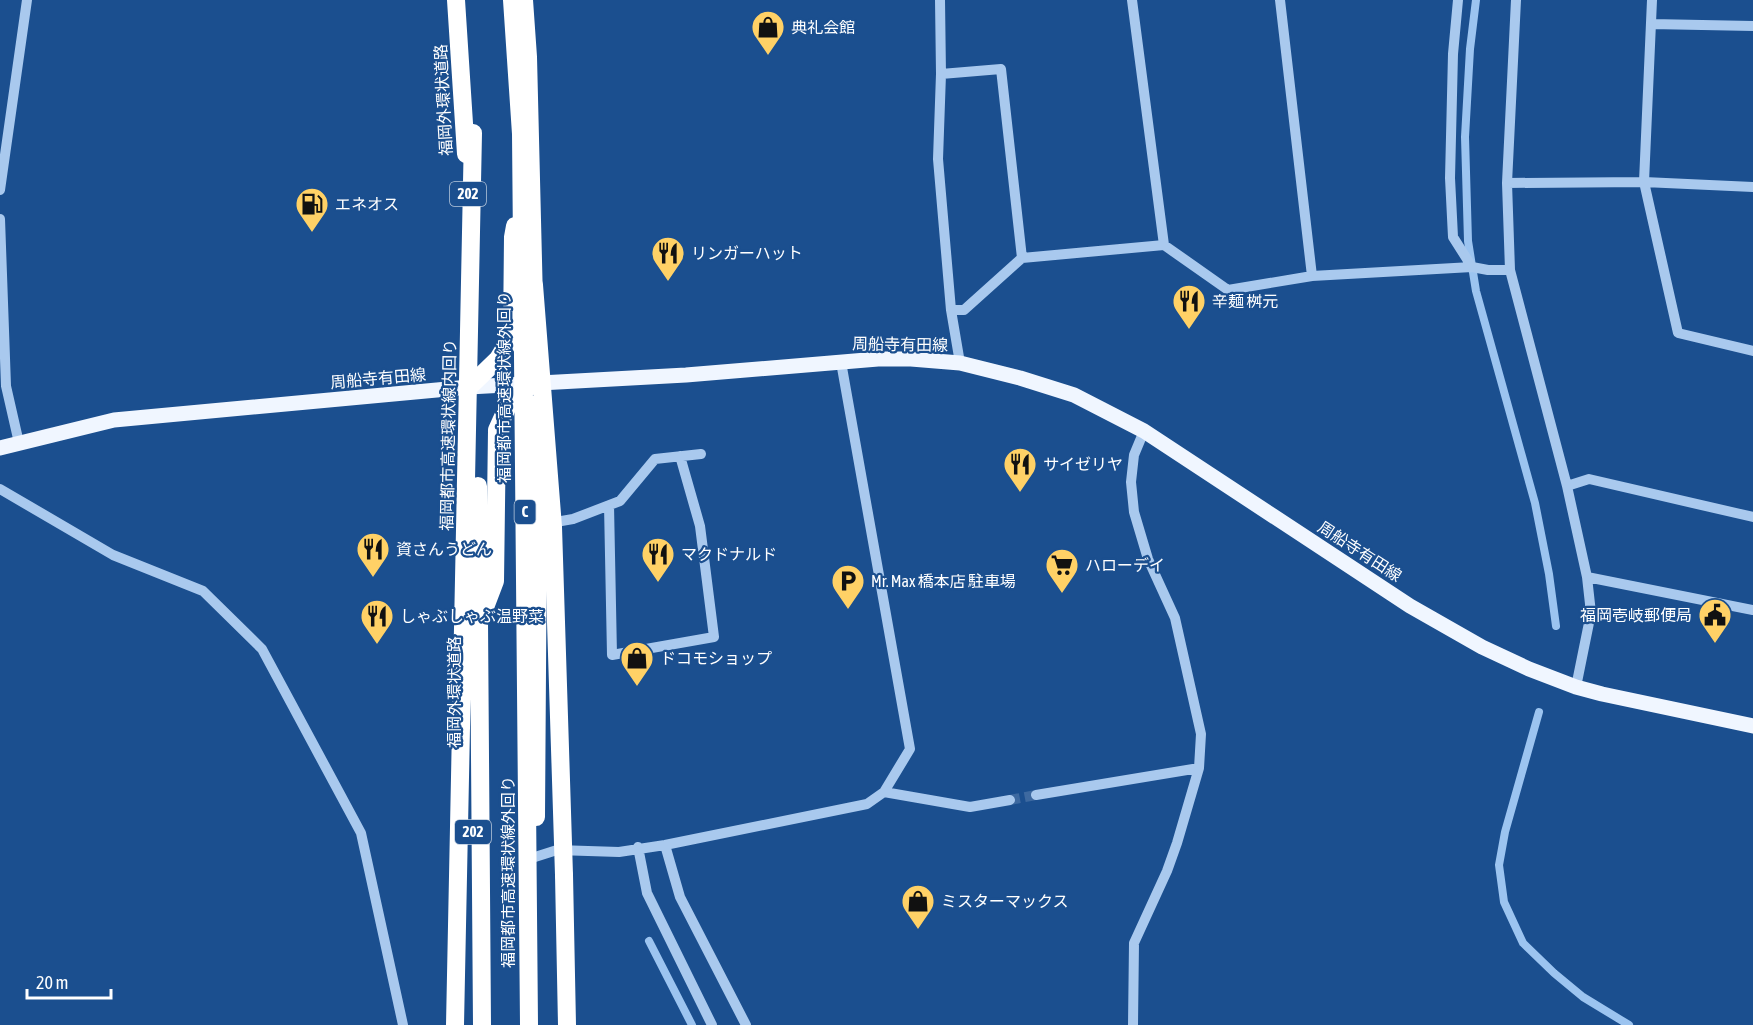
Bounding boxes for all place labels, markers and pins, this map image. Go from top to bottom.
shop icon: 典礼会館 [750,9,786,56]
place label: 典礼会館 [791,18,855,36]
fuel station icon: エネオス [294,186,330,233]
place label: エネオス [335,195,399,213]
restaurant icon: リンガーハット [650,235,686,282]
place label: リンガーハット [691,244,803,262]
restaurant icon: 辛麺 桝元 [1171,283,1207,330]
place label: 辛麺 桝元 [1212,292,1278,310]
restaurant icon: サイゼリヤ [1002,446,1038,493]
place label: サイゼリヤ [1043,455,1123,473]
restaurant icon: 資さんうどん [355,531,391,578]
restaurant icon: マクドナルド [640,536,676,583]
place label: 資さんうどん [396,540,492,558]
place label: マクドナルド [681,545,777,563]
supermarket icon: ハローデイ [1044,547,1080,594]
place label: ハローデイ [1085,556,1165,574]
parking icon: Mr. Max 橋本店 駐車場 [830,563,866,610]
place label: Mr. Max 橋本店 駐車場 [871,572,1016,590]
public building icon: 福岡壱岐郵便局 [1697,597,1733,644]
restaurant icon: しゃぶしゃぶ温野菜 [359,598,395,645]
place label: 福岡壱岐郵便局 [1580,606,1692,624]
place label: しゃぶしゃぶ温野菜 [400,607,544,625]
shop icon: ドコモショップ [619,640,655,687]
place label: ドコモショップ [660,649,772,667]
shop icon: ミスターマックス [900,883,936,930]
place label: ミスターマックス [941,892,1069,910]

